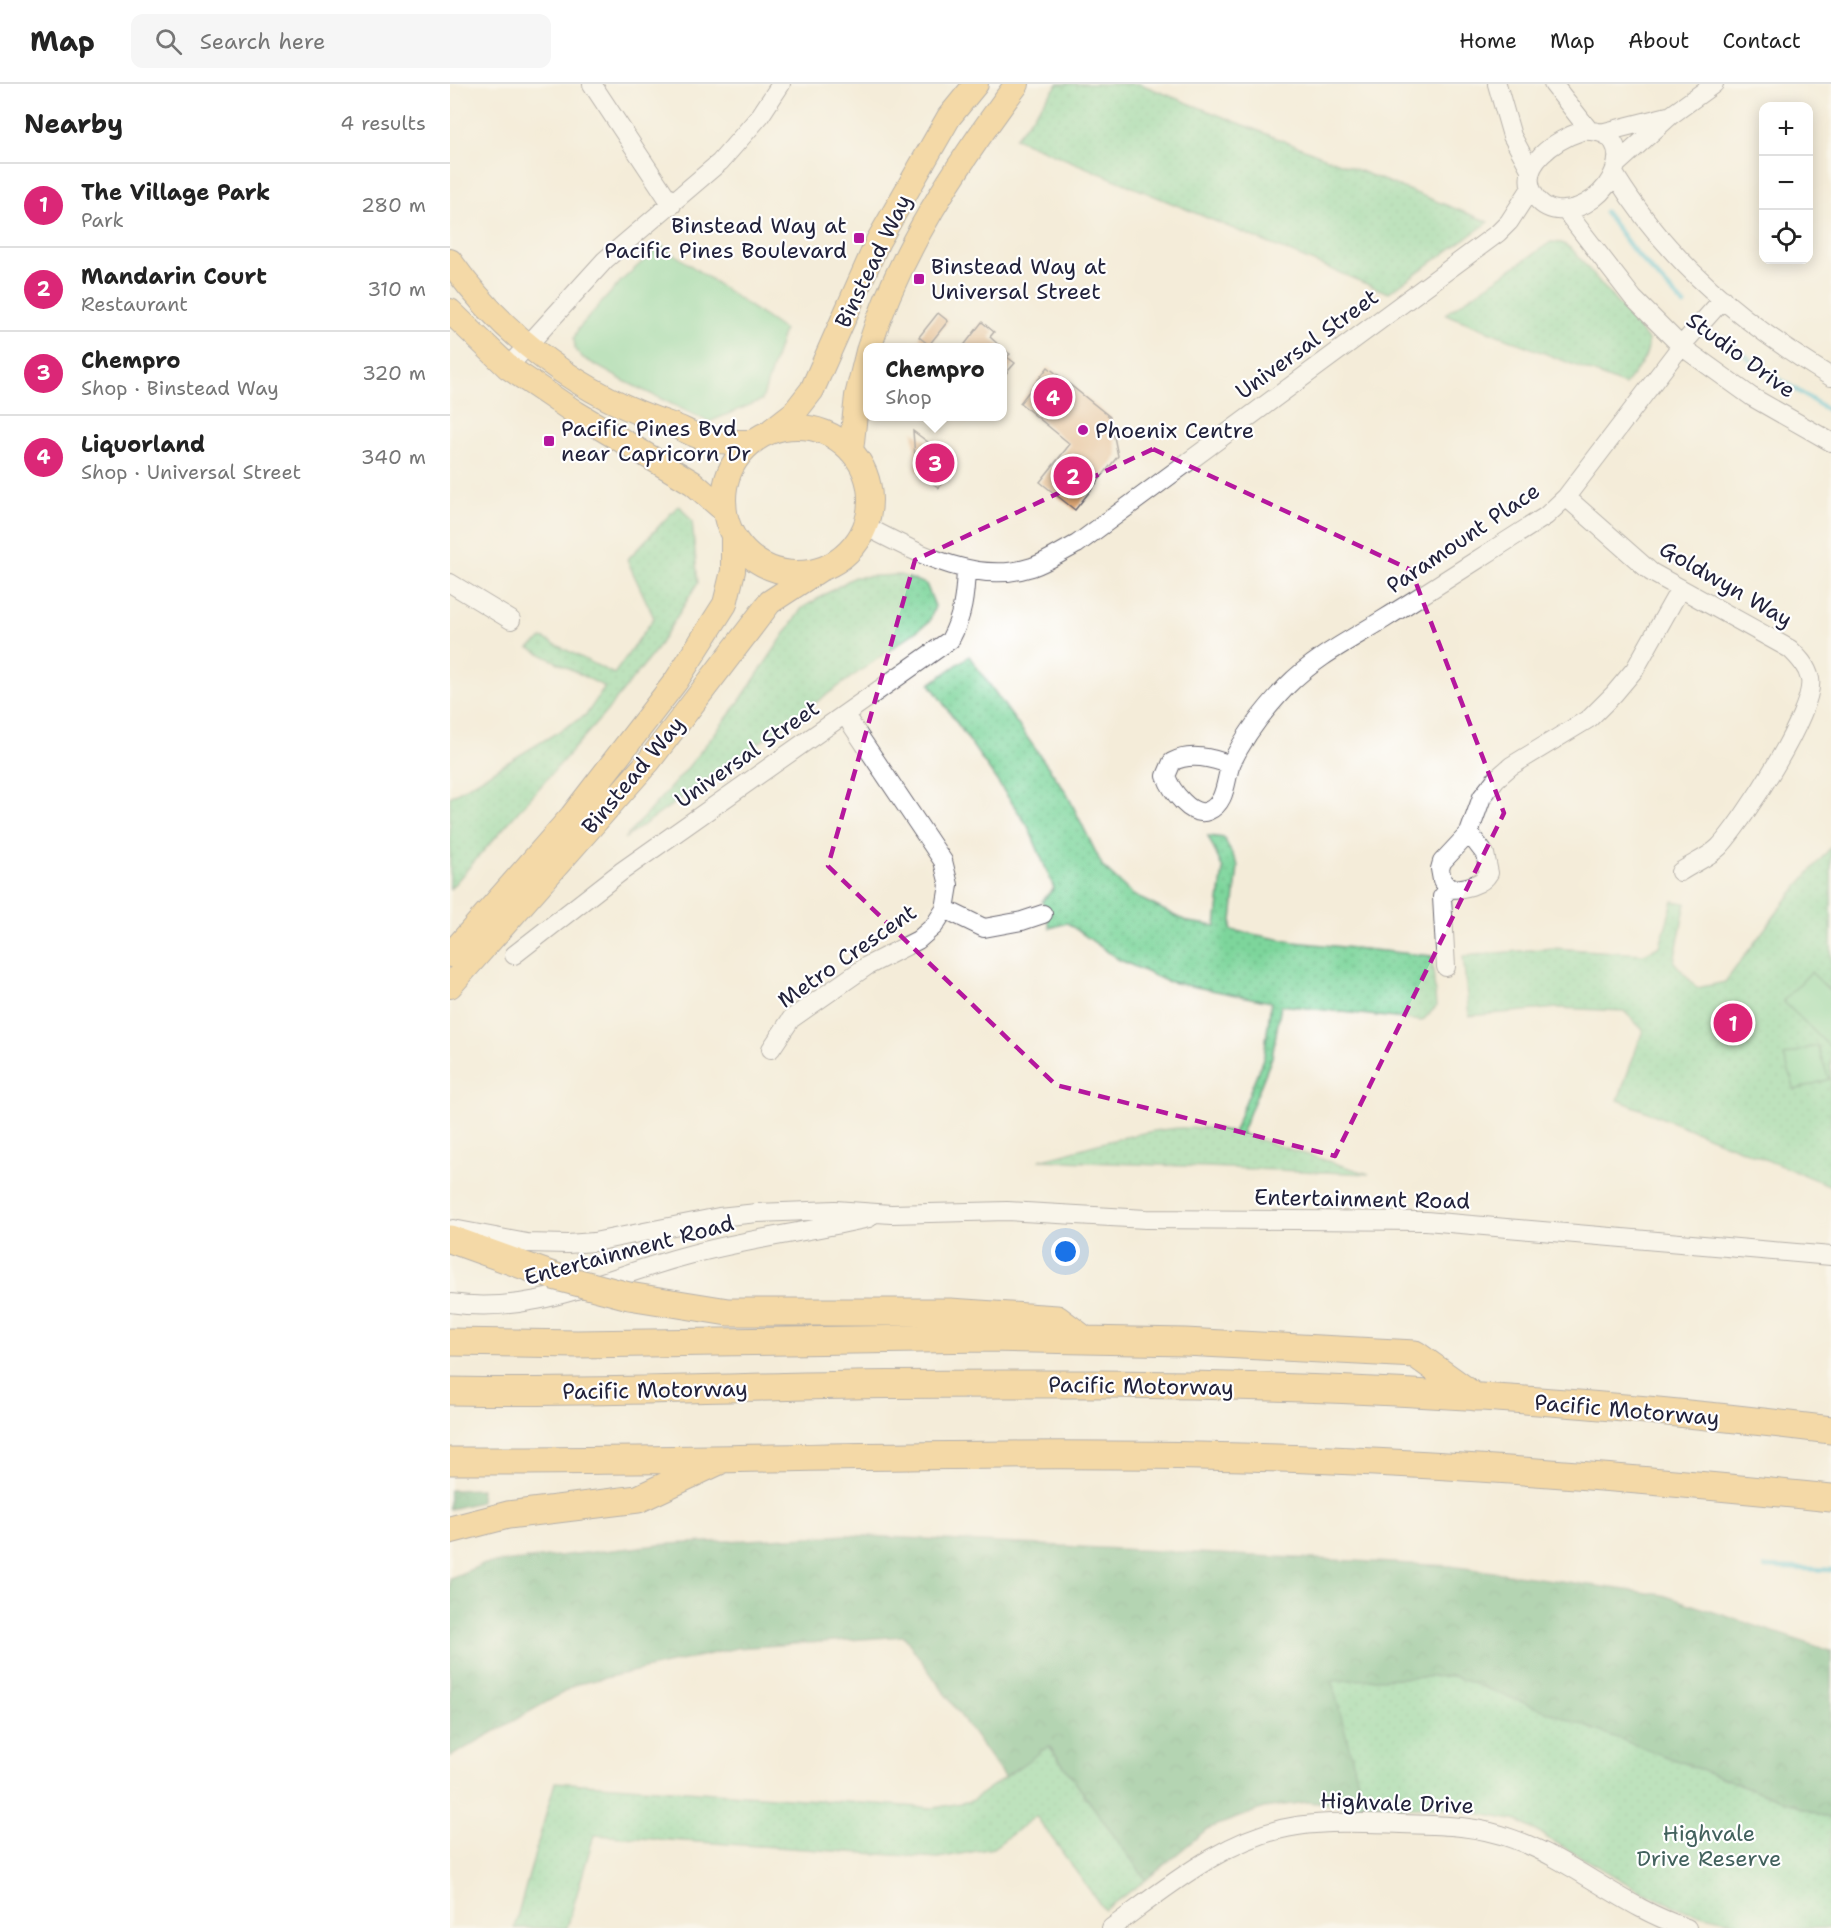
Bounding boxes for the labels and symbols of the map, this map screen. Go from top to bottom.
street label: Binstead Way [828,189,918,333]
place label: Binstead Way at Pacific Pines Boulevard [604,211,847,265]
marker: Binstead Way at Pacific Pines Boulevard [852,231,866,245]
place label: Binstead Way at Universal Street [931,252,1107,306]
marker: Binstead Way at Universal Street [912,272,926,286]
street label: Universal Street [1230,282,1384,406]
street label: Studio Drive [1681,306,1801,404]
pin: 4 [1034,374,1072,420]
place label: Pacific Pines Bvd near Capricorn Dr [561,414,752,468]
place label: Phoenix Centre [1095,416,1254,445]
marker: Phoenix Centre [1076,423,1090,437]
marker: Pacific Pines Bvd near Capricorn Dr [542,434,556,448]
pin: 3 [916,440,954,485]
pin: 2 [1054,454,1092,498]
street label: Paramount Place [1381,476,1545,600]
street label: Goldwyn Way [1654,534,1798,634]
street label: Universal Street [669,693,825,815]
street label: Binstead Way [575,710,691,840]
street label: Metro Crescent [772,897,922,1015]
pin: 1 [1714,1000,1752,1046]
street label: Entertainment Road [1254,1183,1470,1215]
street label: Entertainment Road [521,1208,737,1292]
your location [1051,1237,1080,1266]
street label: Pacific Motorway [1048,1370,1234,1402]
street label: Pacific Motorway [562,1374,748,1406]
street label: Pacific Motorway [1533,1387,1721,1433]
street label: Highvale Drive [1320,1786,1474,1820]
park label: Highvale Drive Reserve [1636,1819,1782,1873]

